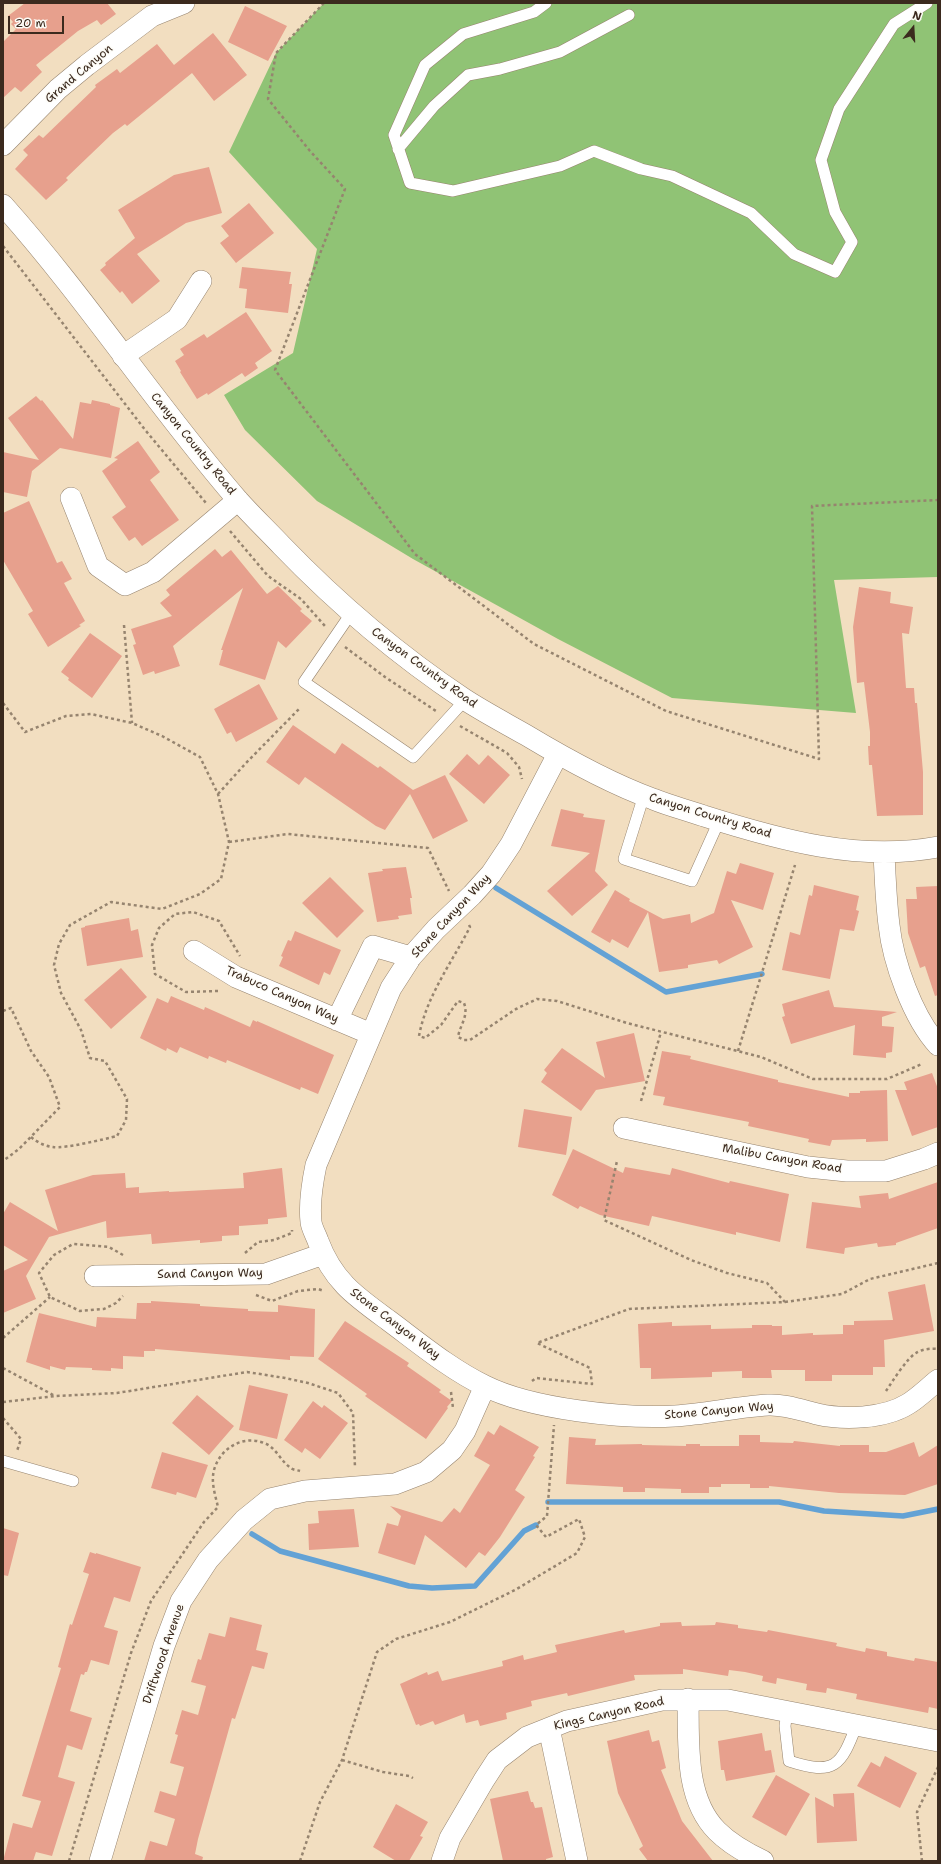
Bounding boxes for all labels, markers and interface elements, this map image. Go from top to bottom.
scale bar [10,8,66,34]
north arrow [893,8,933,48]
text: N [910,8,923,25]
text: 20 m [15,15,46,31]
street label: Grand Canyon [42,42,116,106]
street label: Canyon Country Road [147,390,239,498]
street label: Canyon Country Road [368,625,480,711]
street label: Canyon Country Road [647,790,773,842]
street label: Stone Canyon Way [408,871,494,961]
street label: Trabuco Canyon Way [223,964,341,1026]
street label: Malibu Canyon Road [721,1141,843,1177]
street label: Sand Canyon Way [157,1266,263,1282]
street label: Stone Canyon Way [347,1285,443,1363]
street label: Stone Canyon Way [664,1399,774,1423]
street label: Driftwood Avenue [140,1602,188,1706]
street label: Kings Canyon Road [552,1694,666,1734]

